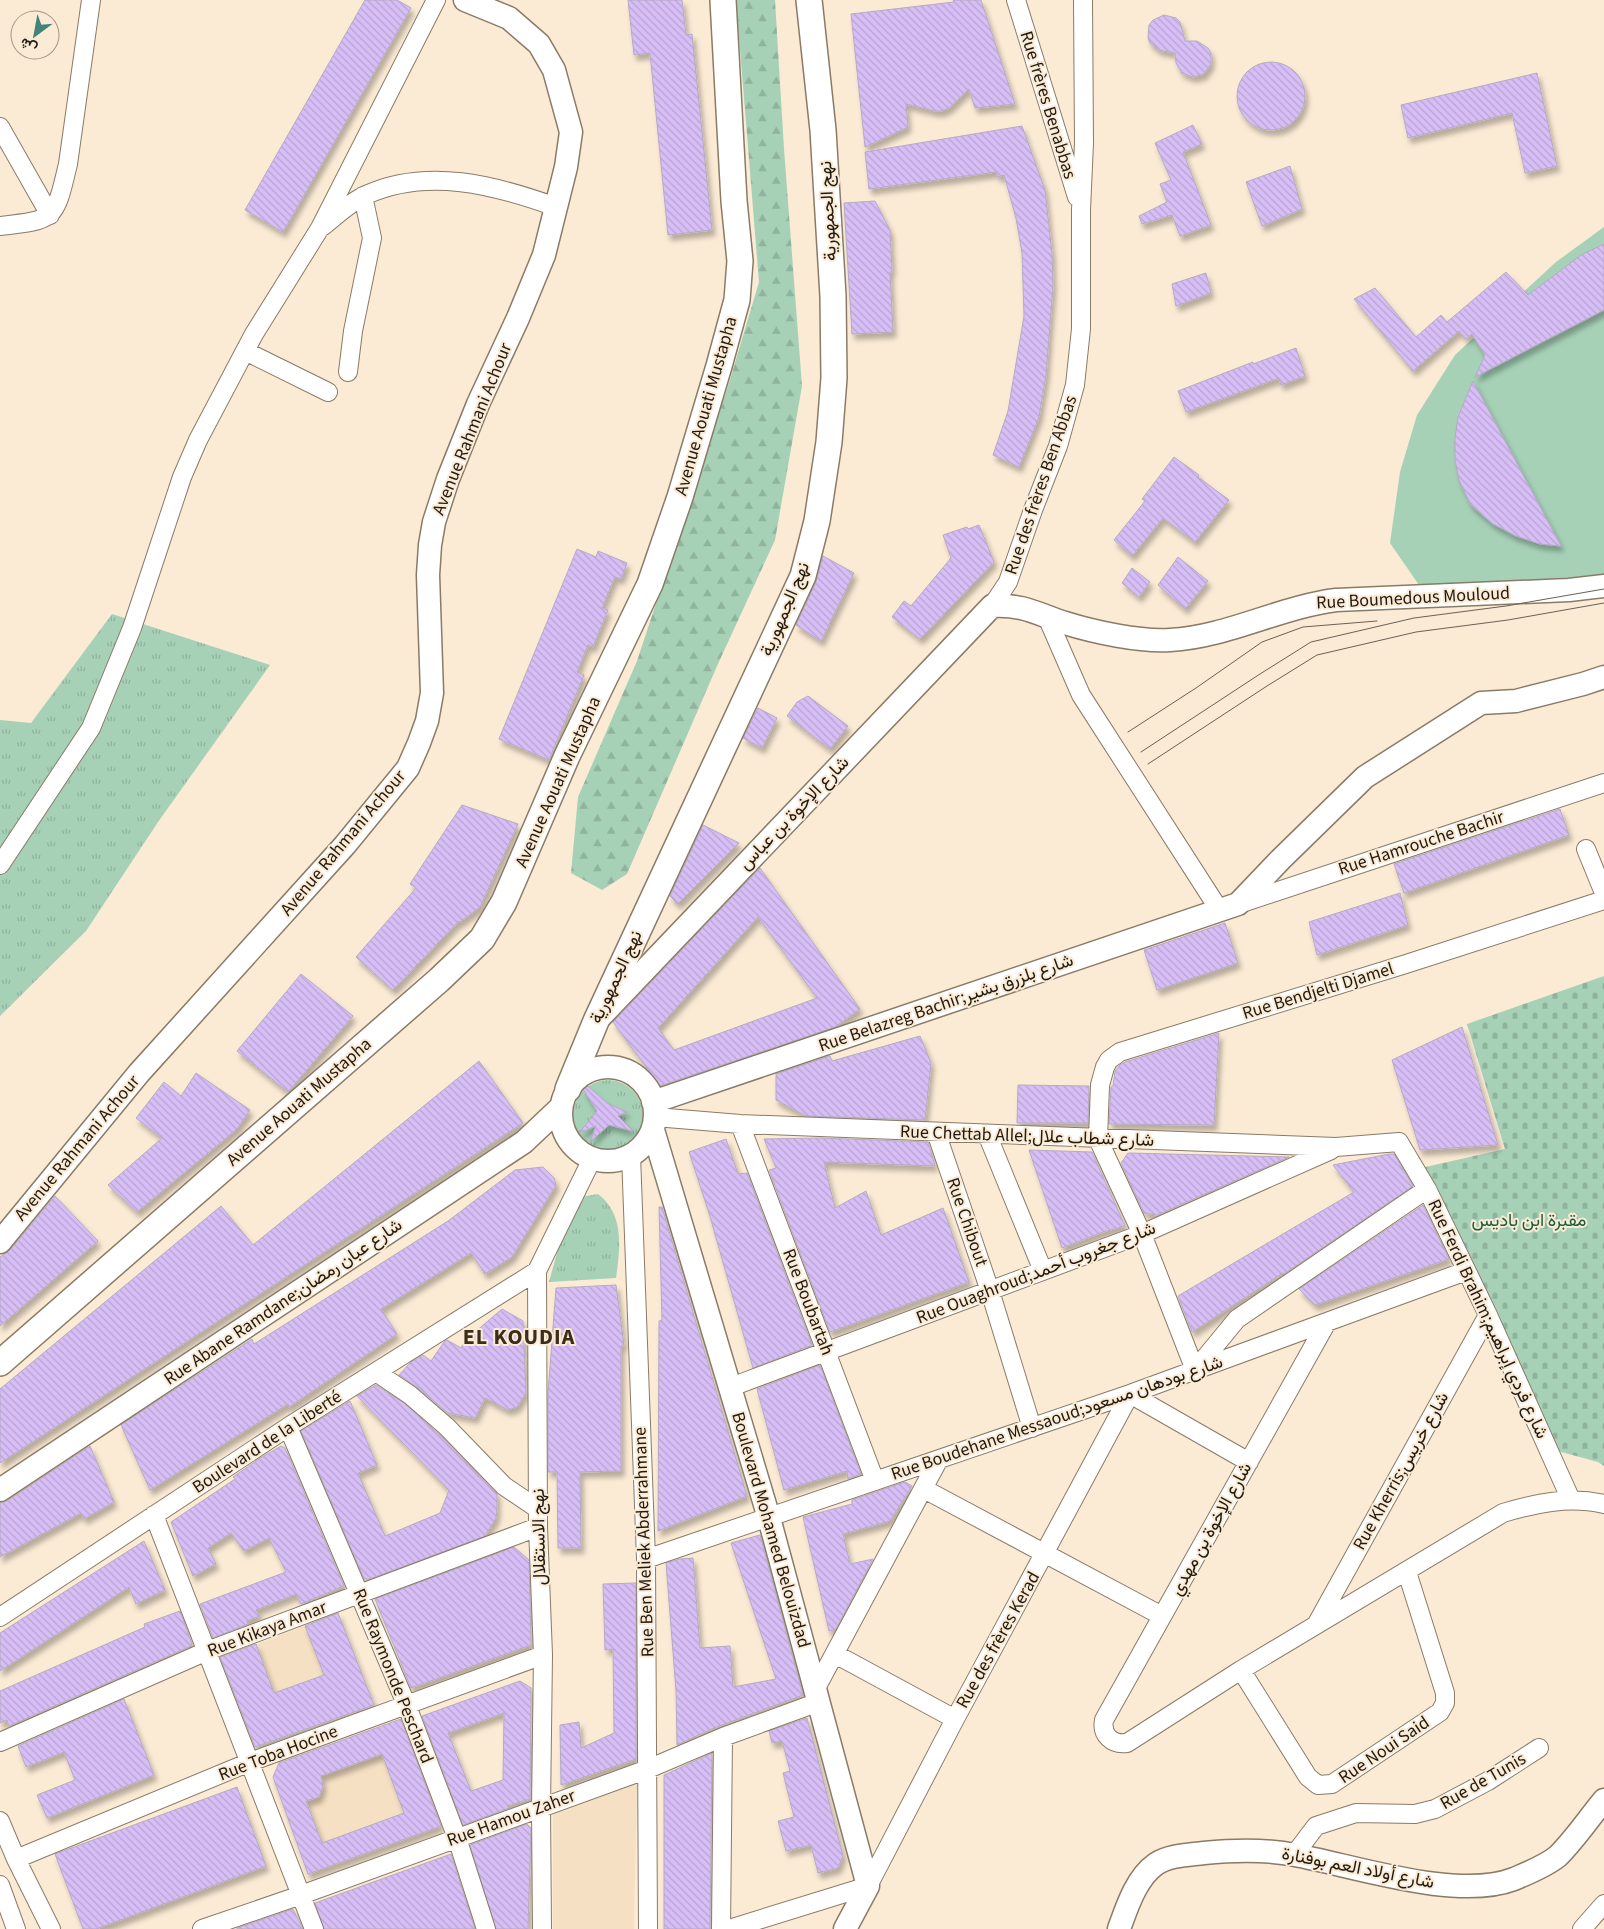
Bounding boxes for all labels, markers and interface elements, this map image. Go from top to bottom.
north arrow [10,10,60,60]
street label: Rue frères Benabbas [1014,28,1082,182]
text: ش [16,32,41,58]
street label: نهج الجمهورية [813,160,843,262]
street label: Avenue Aouati Mustapha [668,314,744,498]
street label: Avenue Rahmani Achour [426,339,518,519]
street label: Rue des frères Ben Abbas [999,392,1083,578]
street label: نهج الجمهورية [754,558,816,660]
street label: Rue Boumedous Mouloud [1315,580,1511,616]
street label: Avenue Aouati Mustapha [509,692,607,872]
street label: شارع الإخوة بن عباس [733,750,855,876]
street label: Avenue Rahmani Achour [274,764,412,921]
street label: Rue Hamrouche Bachir [1335,804,1508,882]
street label: نهج الجمهورية [584,926,648,1028]
street label: Rue Belazreg Bachir;شارع بلزرق بشير [815,948,1077,1058]
street label: Rue Bendjelti Djamel [1239,956,1397,1026]
street label: Avenue Aouati Mustapha [221,1032,377,1172]
street label: Avenue Rahmani Achour [8,1069,146,1226]
street label: Rue Chettab Allel;شارع شطاب علال [899,1119,1155,1153]
street label: Rue Chibout [940,1174,994,1270]
street label: Rue Ferdi Brahim;شارع فردي إبراهيم [1420,1195,1555,1444]
park label: مقبرة ابن باديس [1472,1208,1586,1233]
street label: Rue Abane Ramdane;شارع عبان رمضان [159,1213,407,1391]
street label: Rue Ouaghroud;شارع جغروب أحمد [913,1216,1159,1330]
street label: Rue Boubartah [776,1245,840,1359]
district label: EL KOUDIA [463,1321,575,1353]
street label: Rue Boudehane Messaoud;شارع بودهان مسعود [888,1349,1226,1487]
street label: Boulevard de la Liberté [187,1384,347,1500]
street label: Rue Kherris;شارع خريس [1347,1387,1455,1555]
street label: Boulevard Mohamed Belouizdad [725,1409,817,1651]
street label: Rue Ben Meliek Abderrahmane [627,1426,661,1658]
street label: شارع الإخوة بن مهدي [1164,1458,1260,1601]
street label: نهج الاستقلال [526,1488,552,1586]
street label: Rue des frères Kerad [950,1567,1046,1713]
street label: Rue Raymonde Peschard [346,1585,440,1767]
street label: Rue Kikaya Amar [204,1594,331,1663]
street label: Rue Noui Said [1334,1710,1434,1790]
street label: Rue Toba Hocine [215,1719,341,1787]
street label: Rue de Tunis [1435,1746,1531,1816]
street label: Rue Hamou Zaher [443,1783,579,1853]
street label: شارع أولاد العم بوفنارة [1280,1841,1436,1895]

